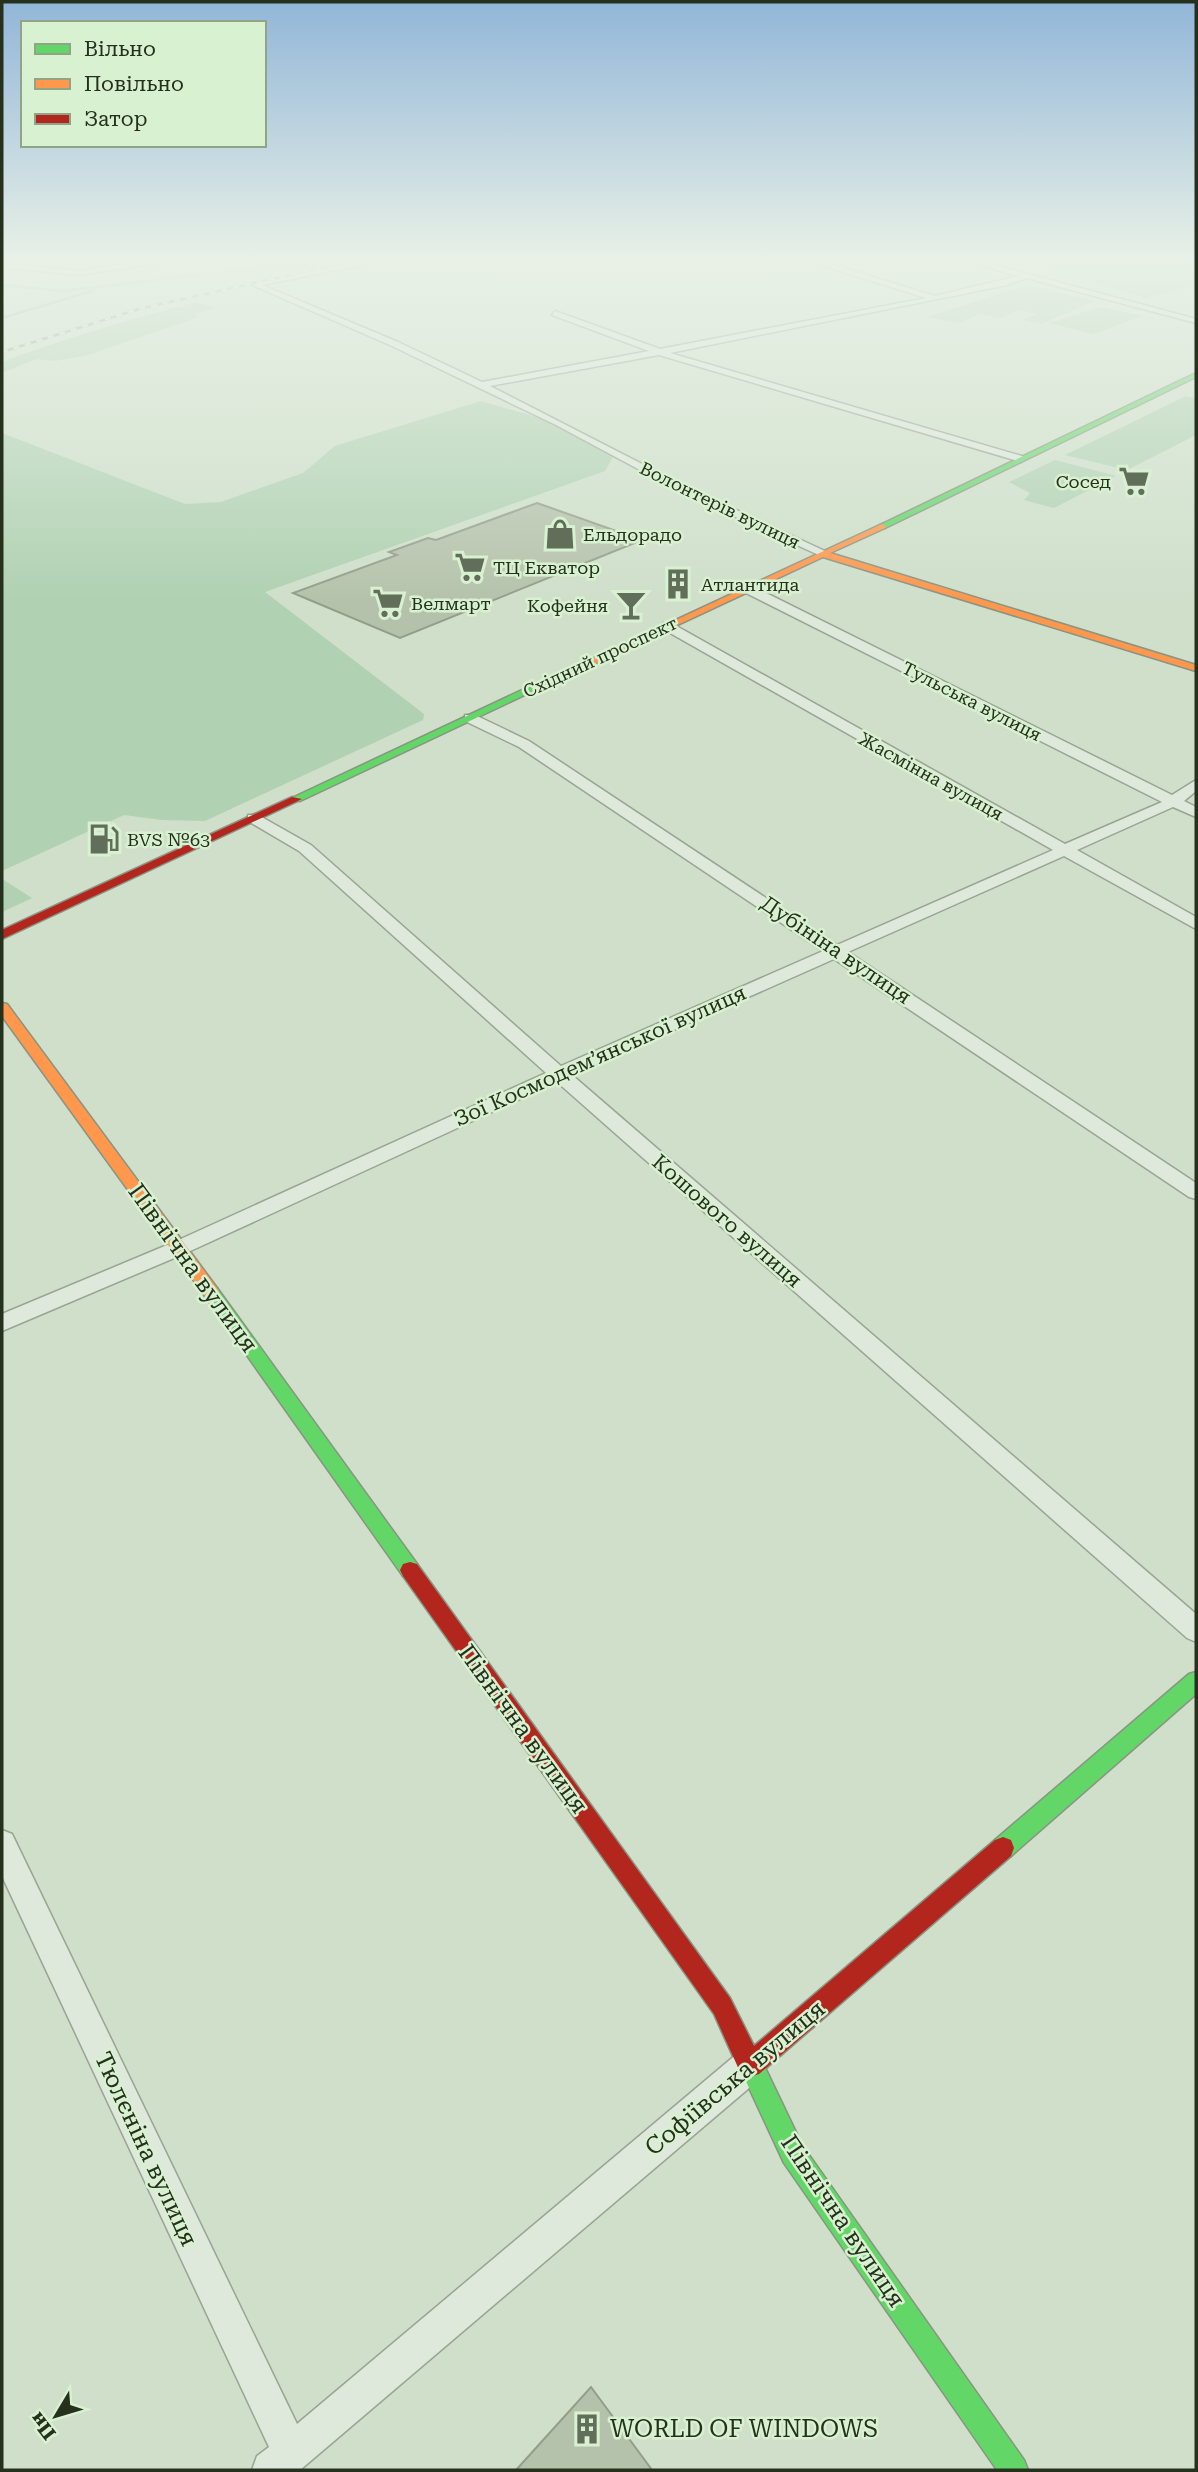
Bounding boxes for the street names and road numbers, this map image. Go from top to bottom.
street label: Волонтерів вулиця [637,457,803,553]
street label: Східний проспект [520,612,680,702]
street label: Тульська вулиця [899,657,1045,745]
street label: Жасмінна вулиця [855,728,1007,824]
street label: Дубініна вулиця [756,891,916,1009]
street label: Зої Космодем’янської вулиця [450,981,750,1131]
street label: Кошового вулиця [647,1150,807,1292]
street label: Північна вулиця [122,1178,264,1358]
street label: Північна вулиця [452,1639,594,1819]
street label: Софіївська вулиця [639,1995,831,2161]
street label: Тюлєніна вулиця [89,2048,203,2250]
street label: Північна вулиця [775,2130,911,2312]

